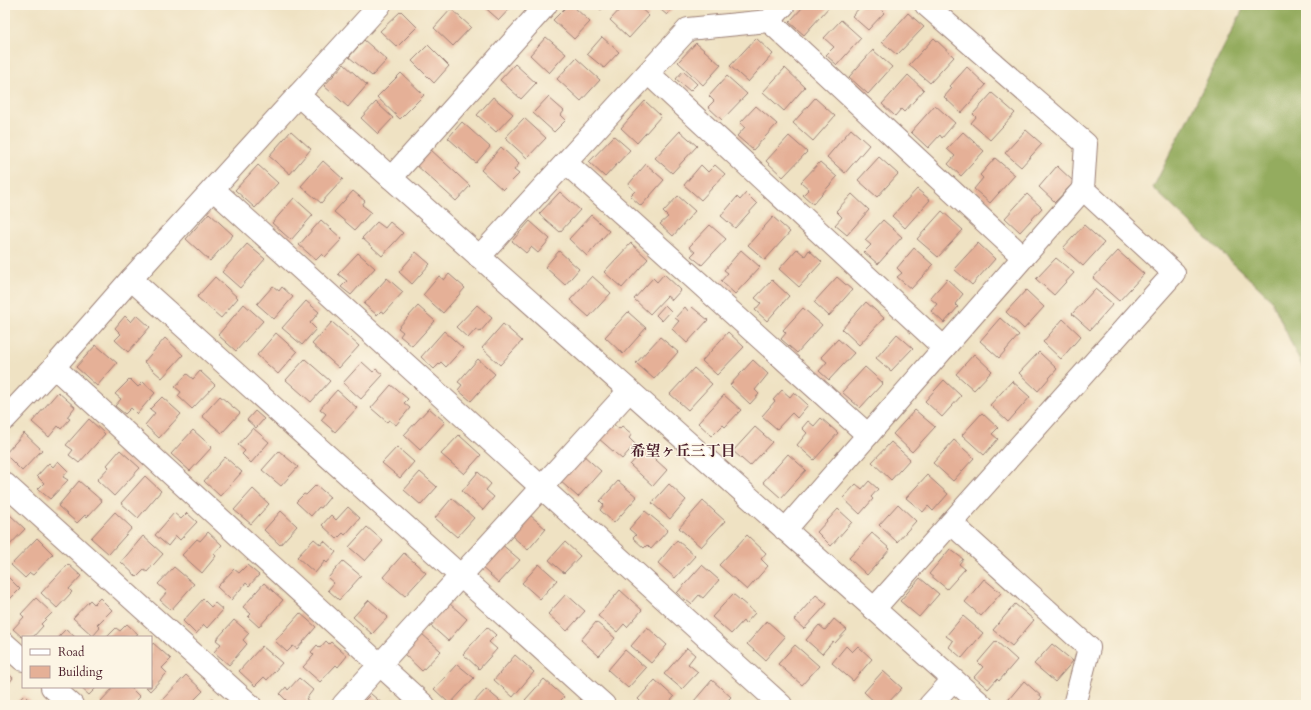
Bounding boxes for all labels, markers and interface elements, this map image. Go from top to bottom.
district label: 希望ヶ丘三丁目 [630,441,736,461]
legend [22,636,152,688]
text: Road [58,644,85,660]
text: Building [58,664,103,680]

